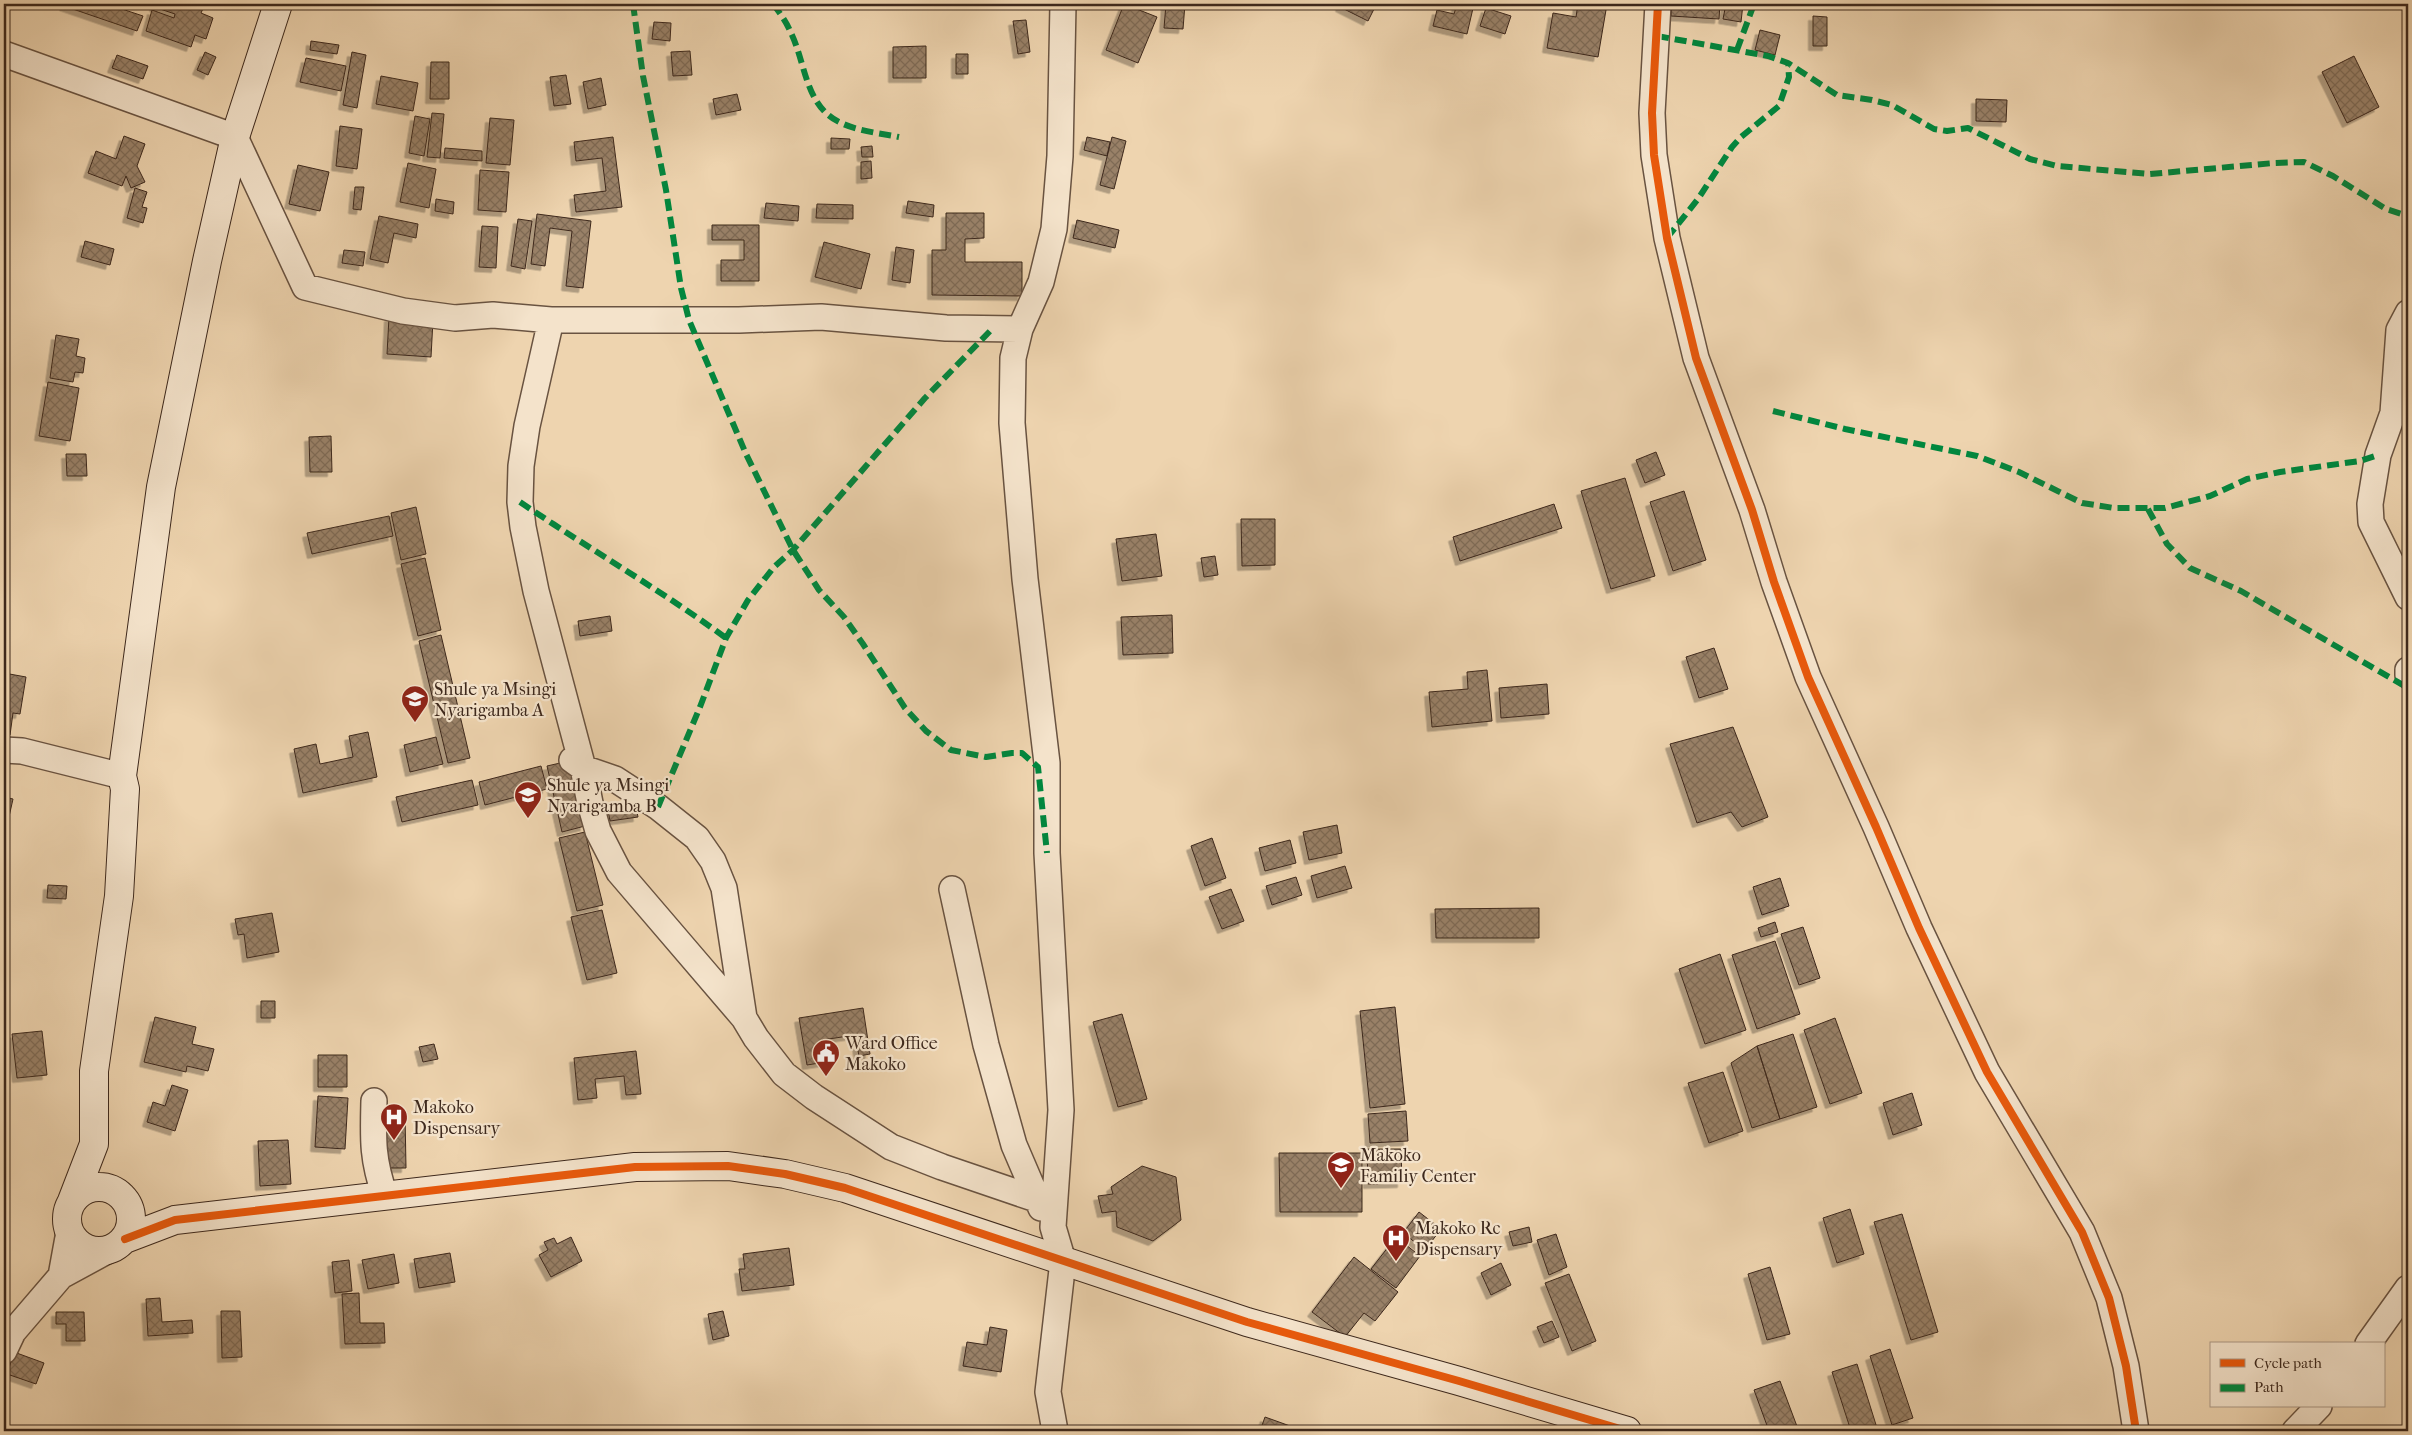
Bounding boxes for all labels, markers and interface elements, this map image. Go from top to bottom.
place label: Shule ya Msingi Nyarigamba A [434,679,557,721]
school or university icon: Shule ya Msingi Nyarigamba A [400,684,430,723]
place label: Shule ya Msingi Nyarigamba B [547,775,670,817]
school or university icon: Shule ya Msingi Nyarigamba B [513,780,543,819]
place label: Ward Office Makoko [844,1033,938,1075]
public building icon: Ward Office Makoko [811,1038,841,1077]
place label: Makoko Dispensary [413,1097,501,1139]
hospital icon: Makoko Dispensary [379,1102,409,1141]
place label: Makoko Familiy Center [1360,1145,1476,1187]
school or university icon: Makoko Familiy Center [1326,1150,1356,1189]
place label: Makoko Rc Dispensary [1415,1218,1503,1260]
hospital icon: Makoko Rc Dispensary [1381,1223,1411,1262]
legend [2210,1342,2384,1408]
text: Cycle path [2254,1354,2322,1372]
text: Path [2254,1378,2284,1396]

